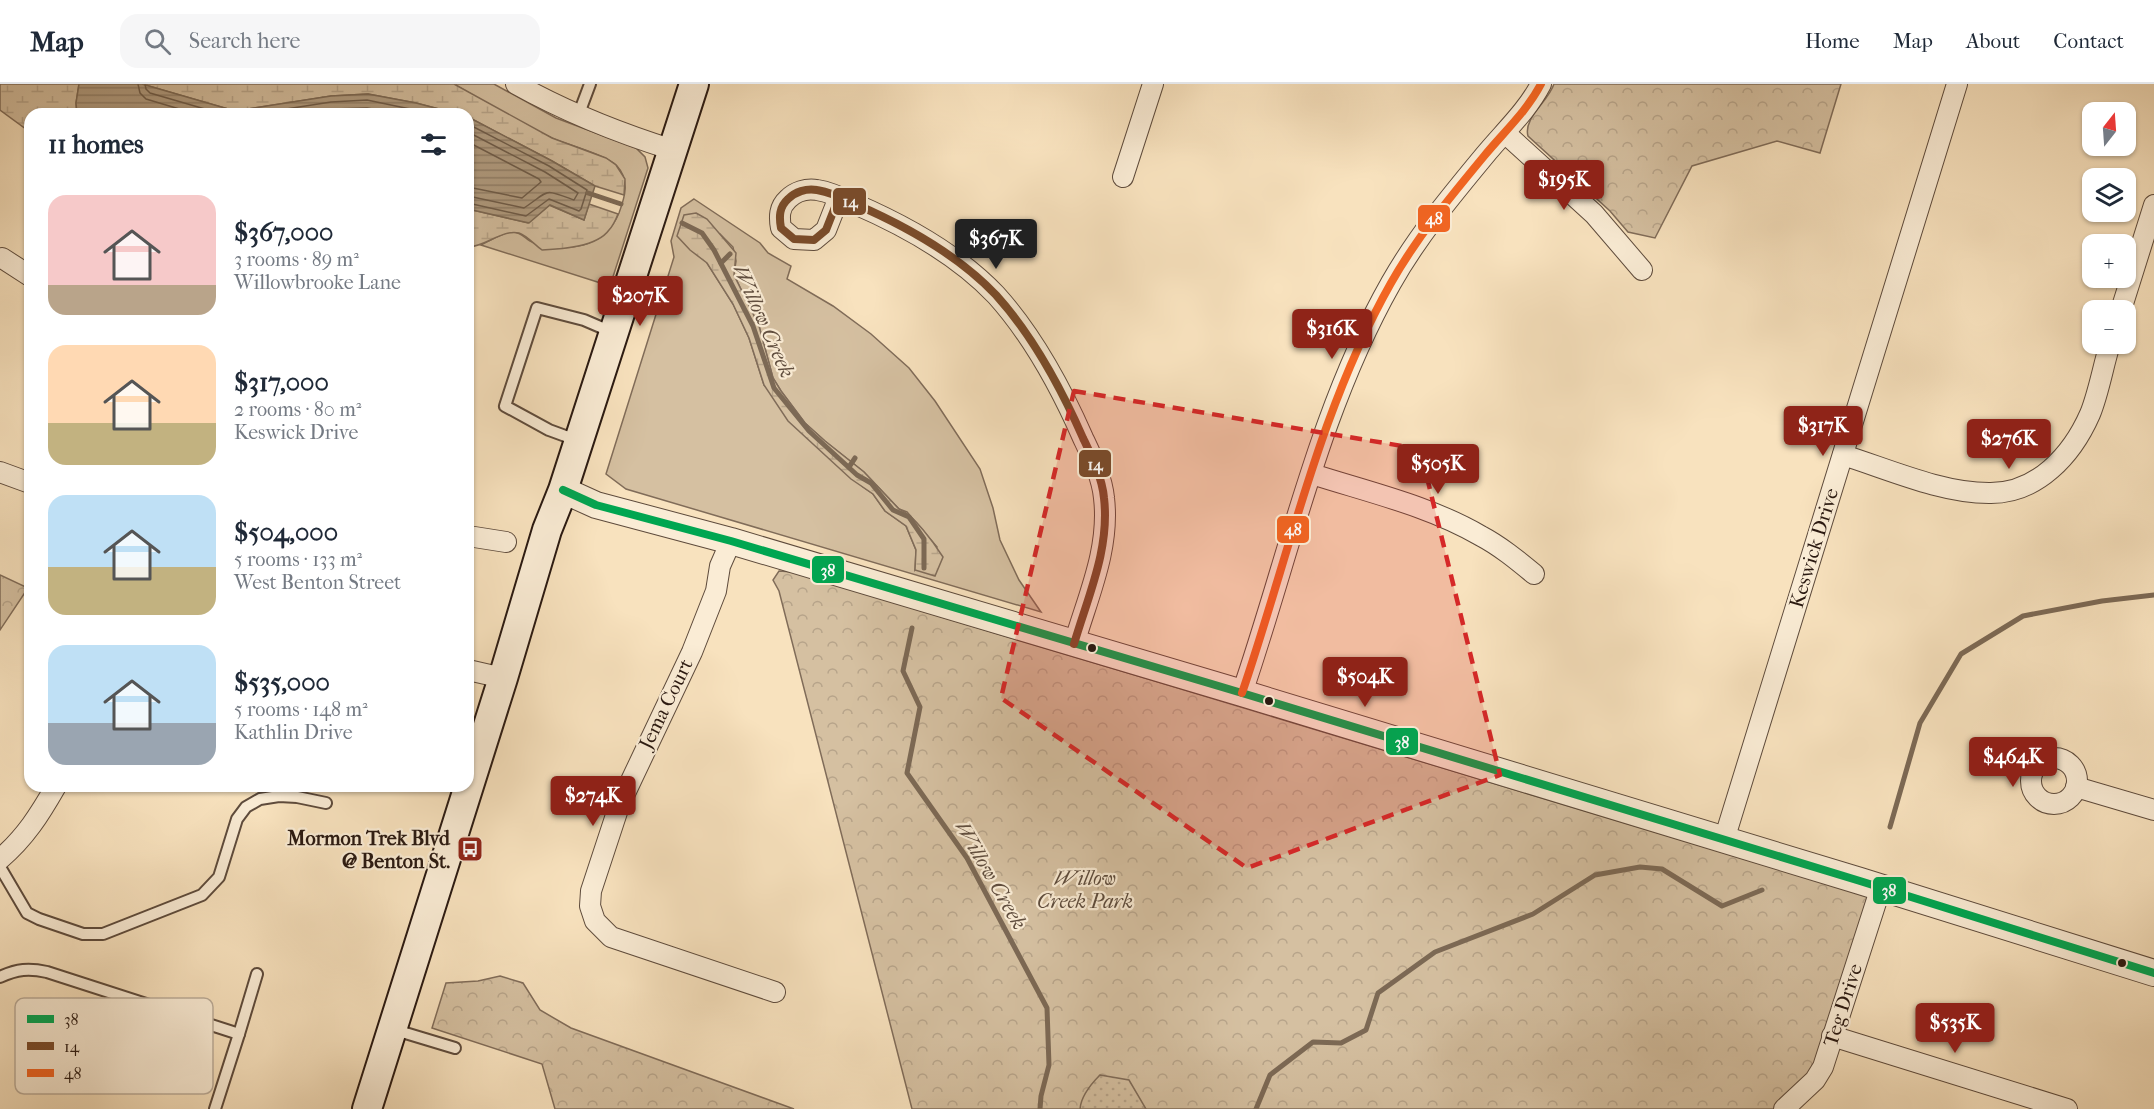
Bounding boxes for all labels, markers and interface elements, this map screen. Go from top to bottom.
search box [120,14,540,68]
text: Map [30,25,84,58]
icon: search [141,25,174,58]
text: Search here [189,28,300,54]
text: Home [1805,29,1860,53]
text: Map [1893,29,1933,53]
text: About [1966,29,2020,53]
text: Contact [2053,29,2124,53]
north arrow [2082,102,2136,156]
map controls [2082,102,2136,354]
icon: filters [417,128,450,161]
text: 11 homes [48,129,144,160]
pin: $195K [1522,160,1606,211]
text: $195K [1538,168,1590,191]
button: layers [2082,168,2136,222]
line badge: 14 [832,187,867,216]
text: 14 [842,192,859,212]
line badge: 48 [1417,204,1451,233]
text: 48 [1424,209,1443,229]
text: $367,000 [234,217,333,248]
icon: home [96,219,168,291]
pin: $367K [954,219,1038,270]
text: $367K [969,227,1023,250]
button: + [2082,234,2136,288]
text: 3 rooms · 89 m² [234,248,359,271]
water label: Willow Creek [728,261,800,381]
text: Willowbrooke Lane [234,271,401,294]
pin: $207K [598,276,682,327]
text: $207K [612,284,668,307]
button: − [2082,300,2136,354]
pin: $316K [1290,309,1374,360]
text: $316K [1306,317,1358,340]
text: $317,000 [234,367,329,398]
icon: home [96,369,168,441]
text: 2 rooms · 80 m² [234,398,361,421]
pin: $317K [1781,406,1865,457]
text: $317K [1798,414,1848,437]
pin: $276K [1967,419,2051,470]
text: Keswick Drive [234,421,358,444]
text: $276K [1981,427,2037,450]
pin: $505K [1396,444,1480,495]
line badge: 14 [1078,449,1112,478]
text: $505K [1411,452,1465,475]
text: 14 [1087,455,1104,475]
street label: Keswick Drive [1785,485,1843,611]
line badge: 48 [1276,515,1310,544]
text: $504,000 [234,517,338,548]
icon: home [96,519,168,591]
text: 48 [1283,520,1302,540]
text: 5 rooms · 133 m² [234,548,362,571]
line badge: 38 [811,555,845,584]
text: 38 [821,561,835,581]
text: West Benton Street [234,571,401,594]
unlabelled marker [1086,642,1098,654]
street label: Jema Court [633,655,698,755]
pin: $504K [1323,657,1407,708]
text: $504K [1337,665,1393,688]
text: $535,000 [234,667,330,698]
icon: home [96,669,168,741]
unlabelled marker [1263,695,1275,707]
text: 5 rooms · 148 m² [234,698,368,721]
text: Kathlin Drive [234,721,353,744]
line badge: 38 [1385,727,1419,756]
text: 38 [1395,733,1409,753]
pin: $464K [1971,737,2055,788]
text: $464K [1983,745,2043,768]
pin: $274K [551,776,635,827]
text: $274K [565,784,621,807]
water label: Willow Creek [950,817,1032,933]
place label: Mormon Trek Blvd @ Benton St. [286,827,451,873]
bus stop icon: Mormon Trek Blvd @ Benton St. [455,834,485,864]
park label: Willow Creek Park [1037,867,1133,913]
line badge: 38 [1872,876,1907,905]
text: 38 [1882,881,1896,901]
unlabelled marker [2116,957,2128,969]
street label: Teg Drive [1819,961,1867,1049]
legend [15,998,213,1094]
pin: $535K [1913,1003,1997,1054]
text: 38 [64,1010,79,1029]
text: $535K [1929,1011,1981,1034]
text: 14 [64,1037,80,1056]
text: 48 [64,1064,81,1083]

